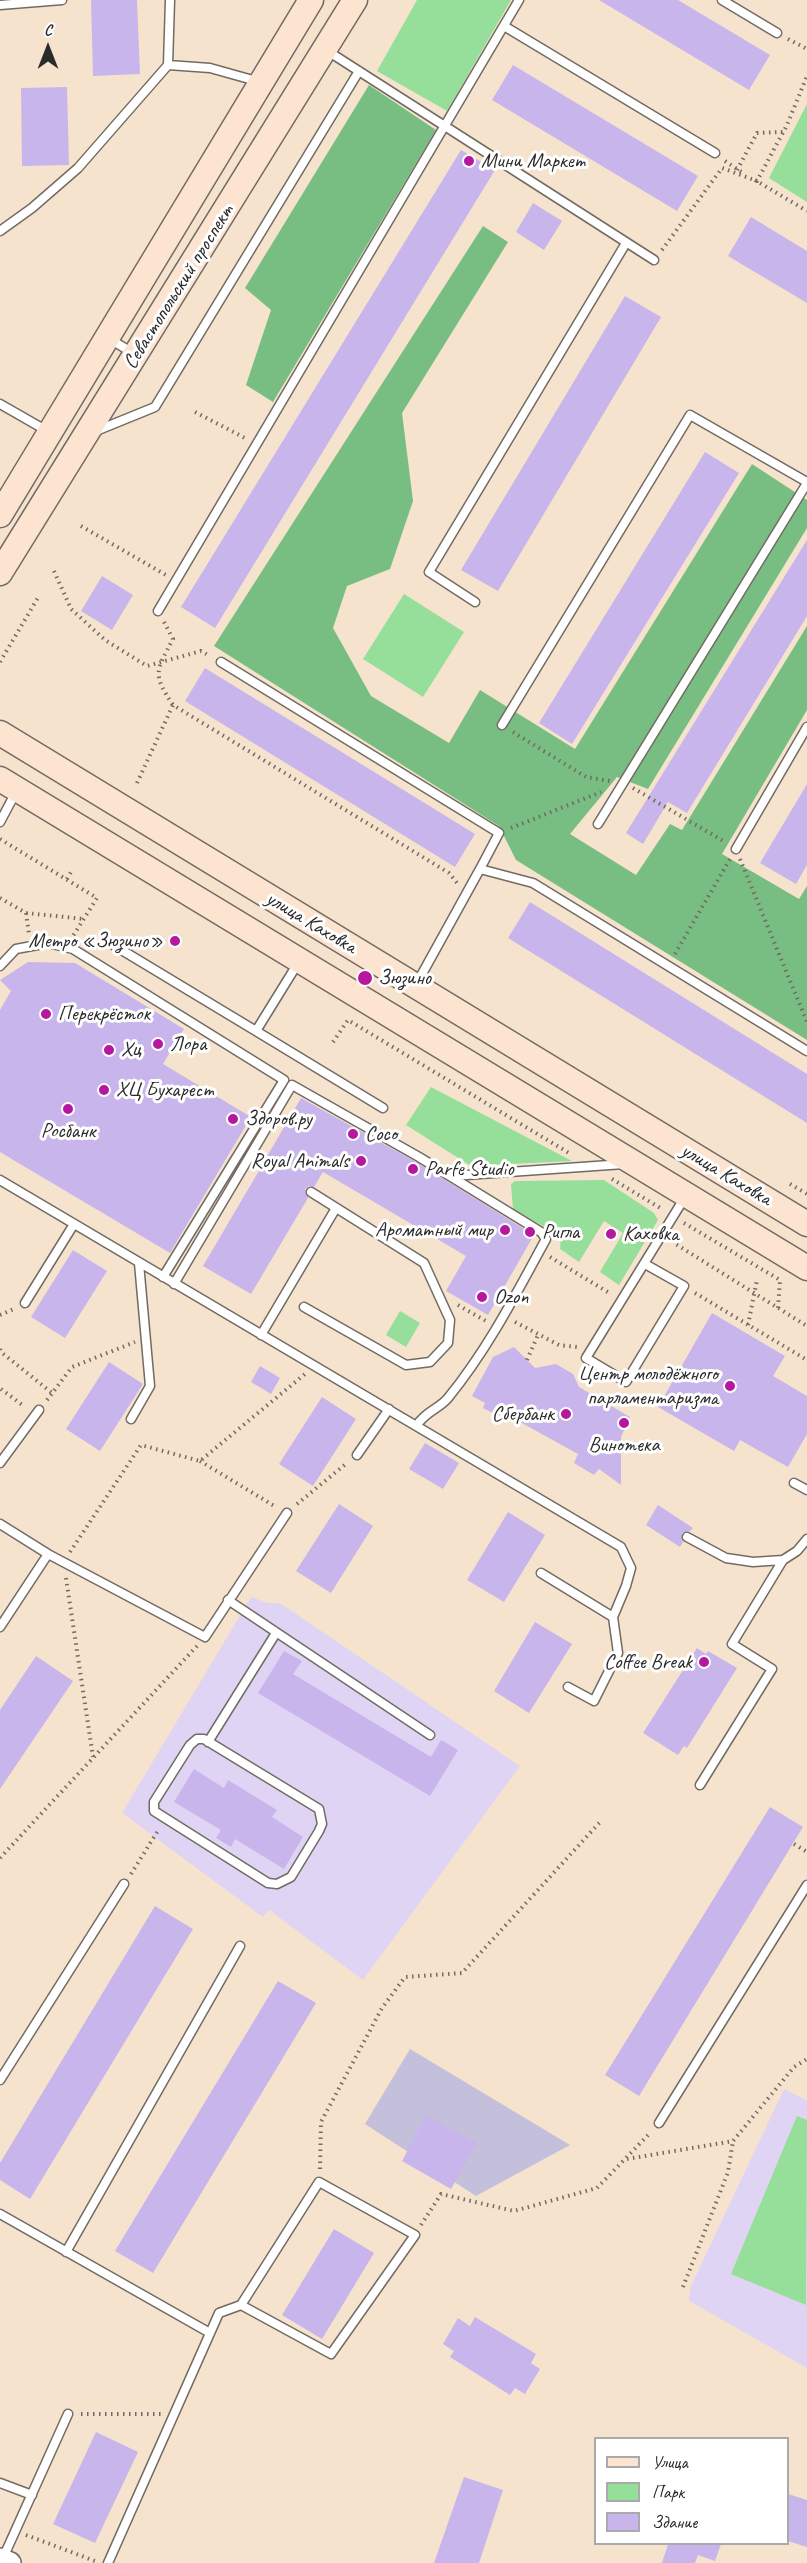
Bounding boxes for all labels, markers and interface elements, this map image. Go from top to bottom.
north arrow [18,18,78,78]
text: С [44,20,52,40]
place label: Мини Маркет [481,148,585,174]
marker: Мини Маркет [462,154,476,168]
street label: Севастопольский проспект [118,200,240,374]
street label: улица Каховка [261,886,361,960]
place label: Метро «Зюзино» [29,928,163,954]
marker: Метро «Зюзино» [168,934,182,948]
place label: Зюзино [378,965,431,991]
marker: Зюзино [356,969,374,987]
place label: Перекрёсток [58,1001,150,1027]
marker: Перекрёсток [39,1007,53,1021]
place label: Лора [170,1031,206,1057]
place label: Хц [121,1037,141,1063]
marker: Лора [151,1037,165,1051]
marker: Хц [102,1043,116,1057]
place label: ХЦ Бухарест [116,1077,213,1103]
marker: ХЦ Бухарест [97,1083,111,1097]
marker: Росбанк [61,1102,75,1116]
place label: Здоров.ру [245,1106,312,1132]
marker: Здоров.ру [226,1112,240,1126]
place label: Росбанк [41,1118,95,1144]
place label: Coco [365,1121,397,1147]
marker: Coco [346,1127,360,1141]
street label: улица Каховка [676,1138,776,1212]
place label: Royal Animals [251,1148,349,1174]
marker: Royal Animals [354,1154,368,1168]
place label: Parfe Studio [425,1156,514,1182]
marker: Parfe Studio [406,1162,420,1176]
place label: Ароматный мир [375,1217,493,1243]
place label: Ригла [542,1219,579,1245]
place label: Каховка [623,1221,679,1247]
marker: Ароматный мир [498,1223,512,1237]
marker: Ригла [523,1225,537,1239]
marker: Каховка [604,1227,618,1241]
place label: Ozon [494,1284,529,1310]
marker: Ozon [475,1290,489,1304]
place label: Центр молодёжного парламентаризма [578,1361,718,1411]
marker: Центр молодёжного парламентаризма [723,1379,737,1393]
place label: Сбербанк [492,1401,554,1427]
marker: Сбербанк [559,1407,573,1421]
marker: Винотека [617,1416,631,1430]
place label: Винотека [588,1432,660,1458]
place label: Coffee Break [604,1649,692,1675]
marker: Coffee Break [697,1655,711,1669]
legend [594,2437,789,2545]
text: Улица [652,2451,688,2473]
text: Парк [652,2481,684,2503]
text: Здание [652,2511,697,2533]

